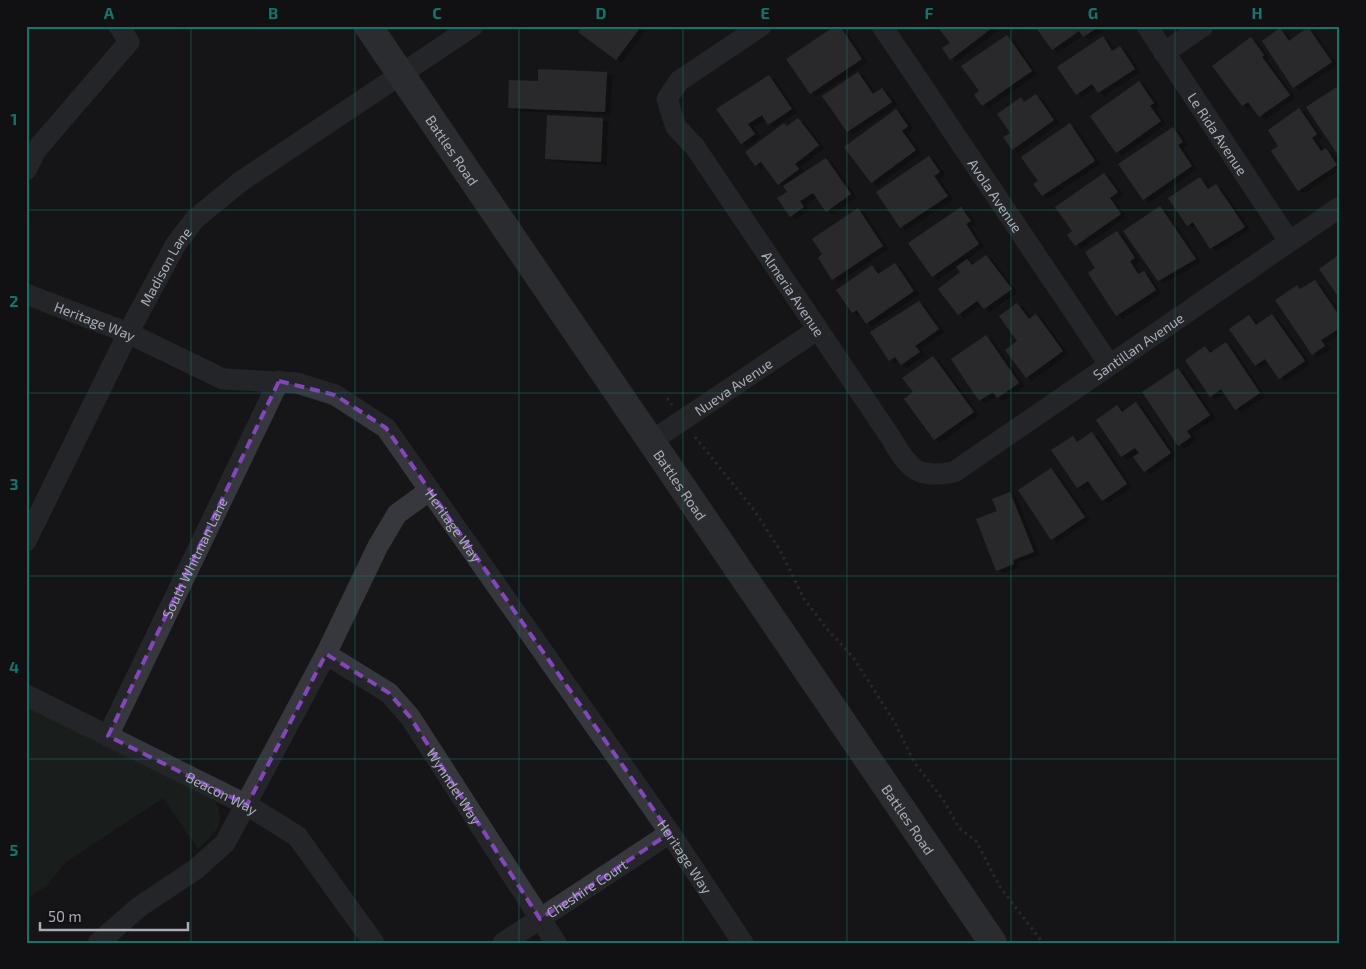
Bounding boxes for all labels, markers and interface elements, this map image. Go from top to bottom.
text: A [104,3,115,22]
text: B [268,3,278,22]
text: C [432,3,442,22]
text: D [596,3,607,22]
text: E [760,3,770,22]
text: F [925,3,934,22]
text: G [1088,3,1098,22]
text: H [1251,3,1263,22]
street label: Le Rida Avenue [1185,89,1251,178]
text: 1 [11,109,17,128]
street label: Battles Road [423,112,482,188]
street label: Avola Avenue [965,155,1027,236]
street label: Madison Lane [136,223,195,309]
street label: Almeria Avenue [759,248,828,339]
text: 2 [9,291,19,310]
street label: Heritage Way [52,297,139,344]
street label: Santillan Avenue [1089,309,1187,383]
street label: Nueva Avenue [691,354,775,418]
street label: Battles Road [651,446,710,523]
text: 3 [9,474,19,493]
street label: Heritage Way [423,485,486,565]
street label: South Whitman Lane [158,494,230,621]
text: 4 [9,657,19,676]
street label: Wynndel Way [424,745,486,828]
street label: Beacon Way [183,768,261,818]
street label: Battles Road [879,781,939,858]
street label: Heritage Way [655,816,716,897]
text: 5 [10,840,19,859]
street label: Cheshire Court [543,855,630,921]
scale bar [40,899,188,931]
text: 50 m [48,907,82,925]

